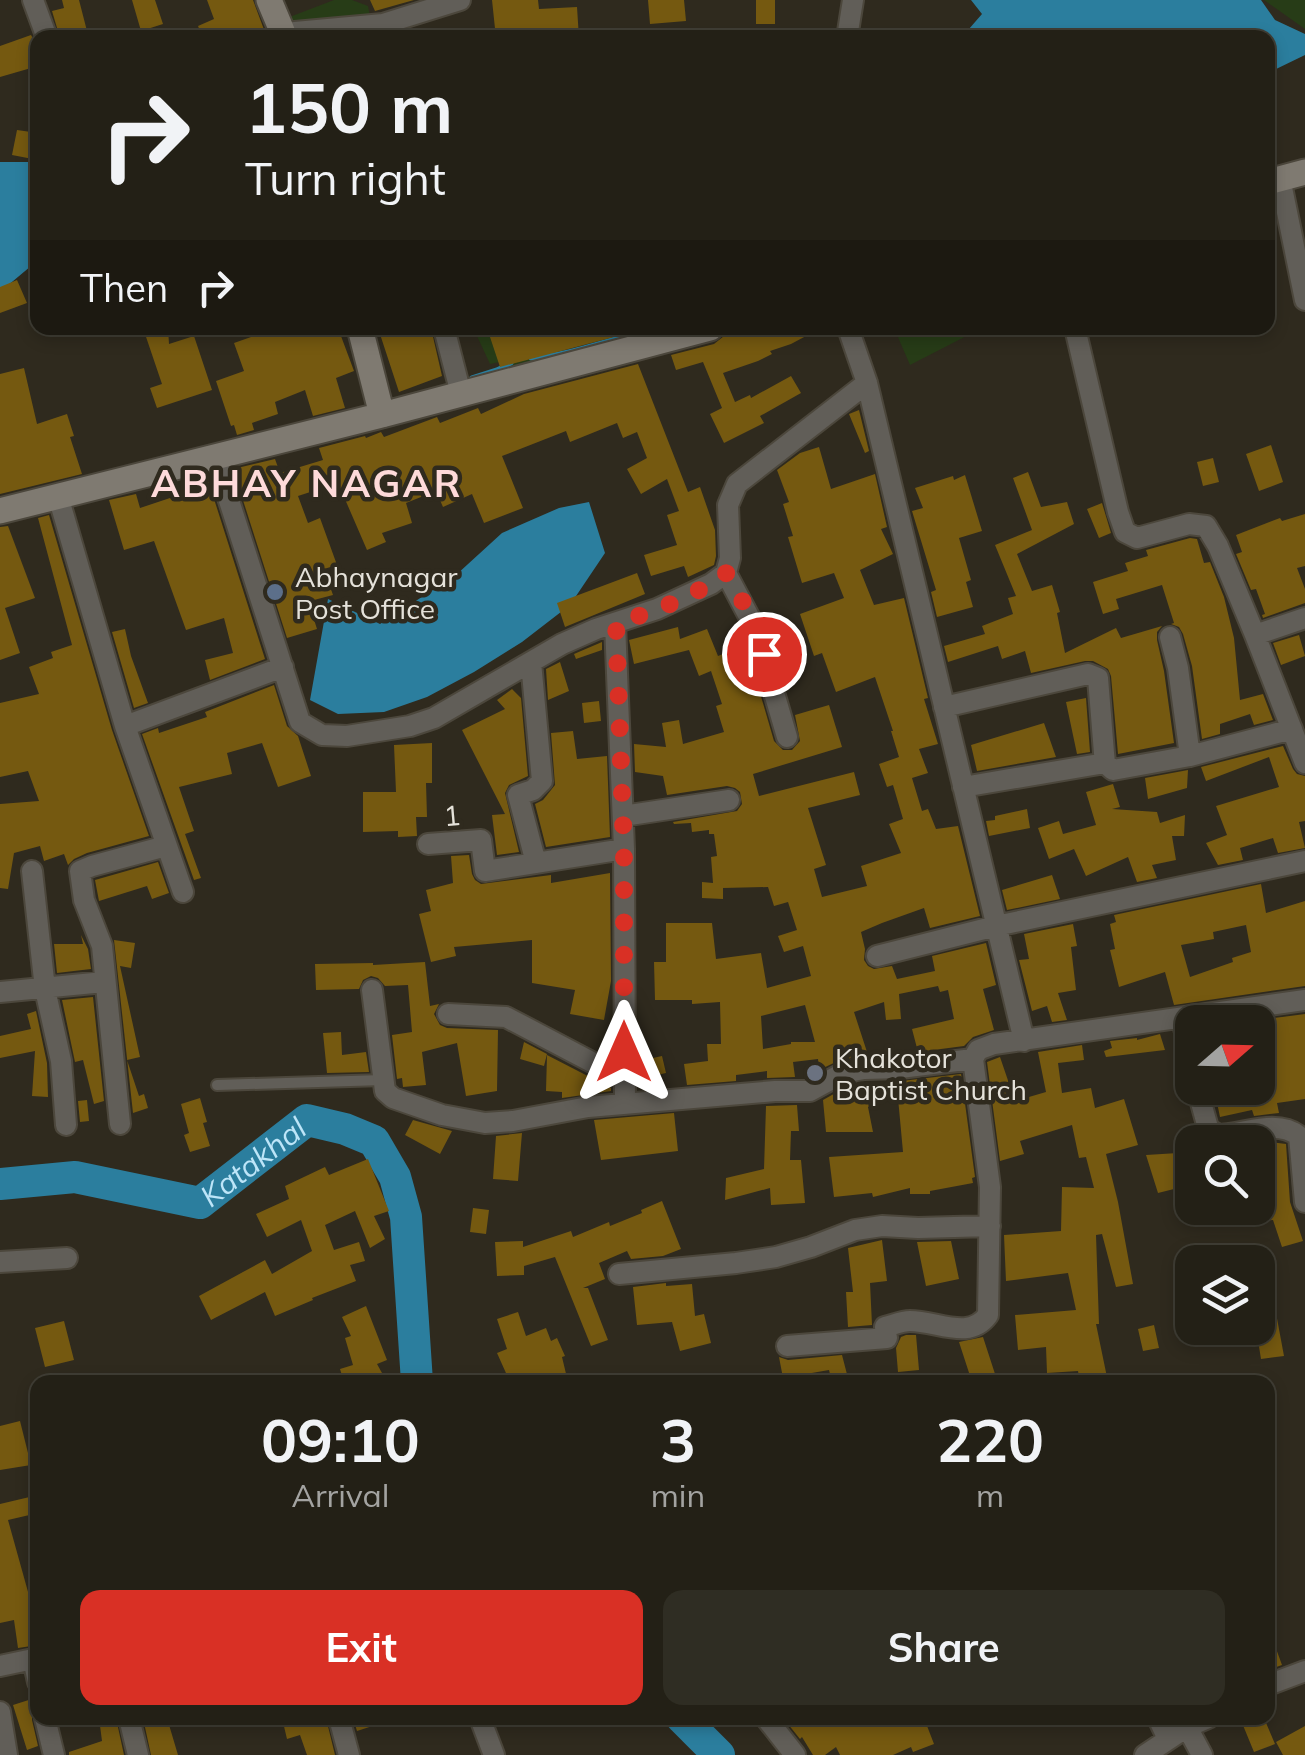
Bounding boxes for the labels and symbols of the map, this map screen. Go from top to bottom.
district label: ABHAY NAGAR [151,459,463,507]
place label: Abhaynagar Post Office [295,559,458,626]
marker: Abhaynagar Post Office [264,581,286,603]
pin [722,612,807,697]
street label: 1 [442,797,462,833]
position arrow [572,1000,676,1104]
north arrow [1175,1005,1275,1105]
place label: Khakotor Baptist Church [835,1040,1027,1107]
marker: Khakotor Baptist Church [804,1062,826,1084]
water label: Katakhal [192,1108,314,1215]

